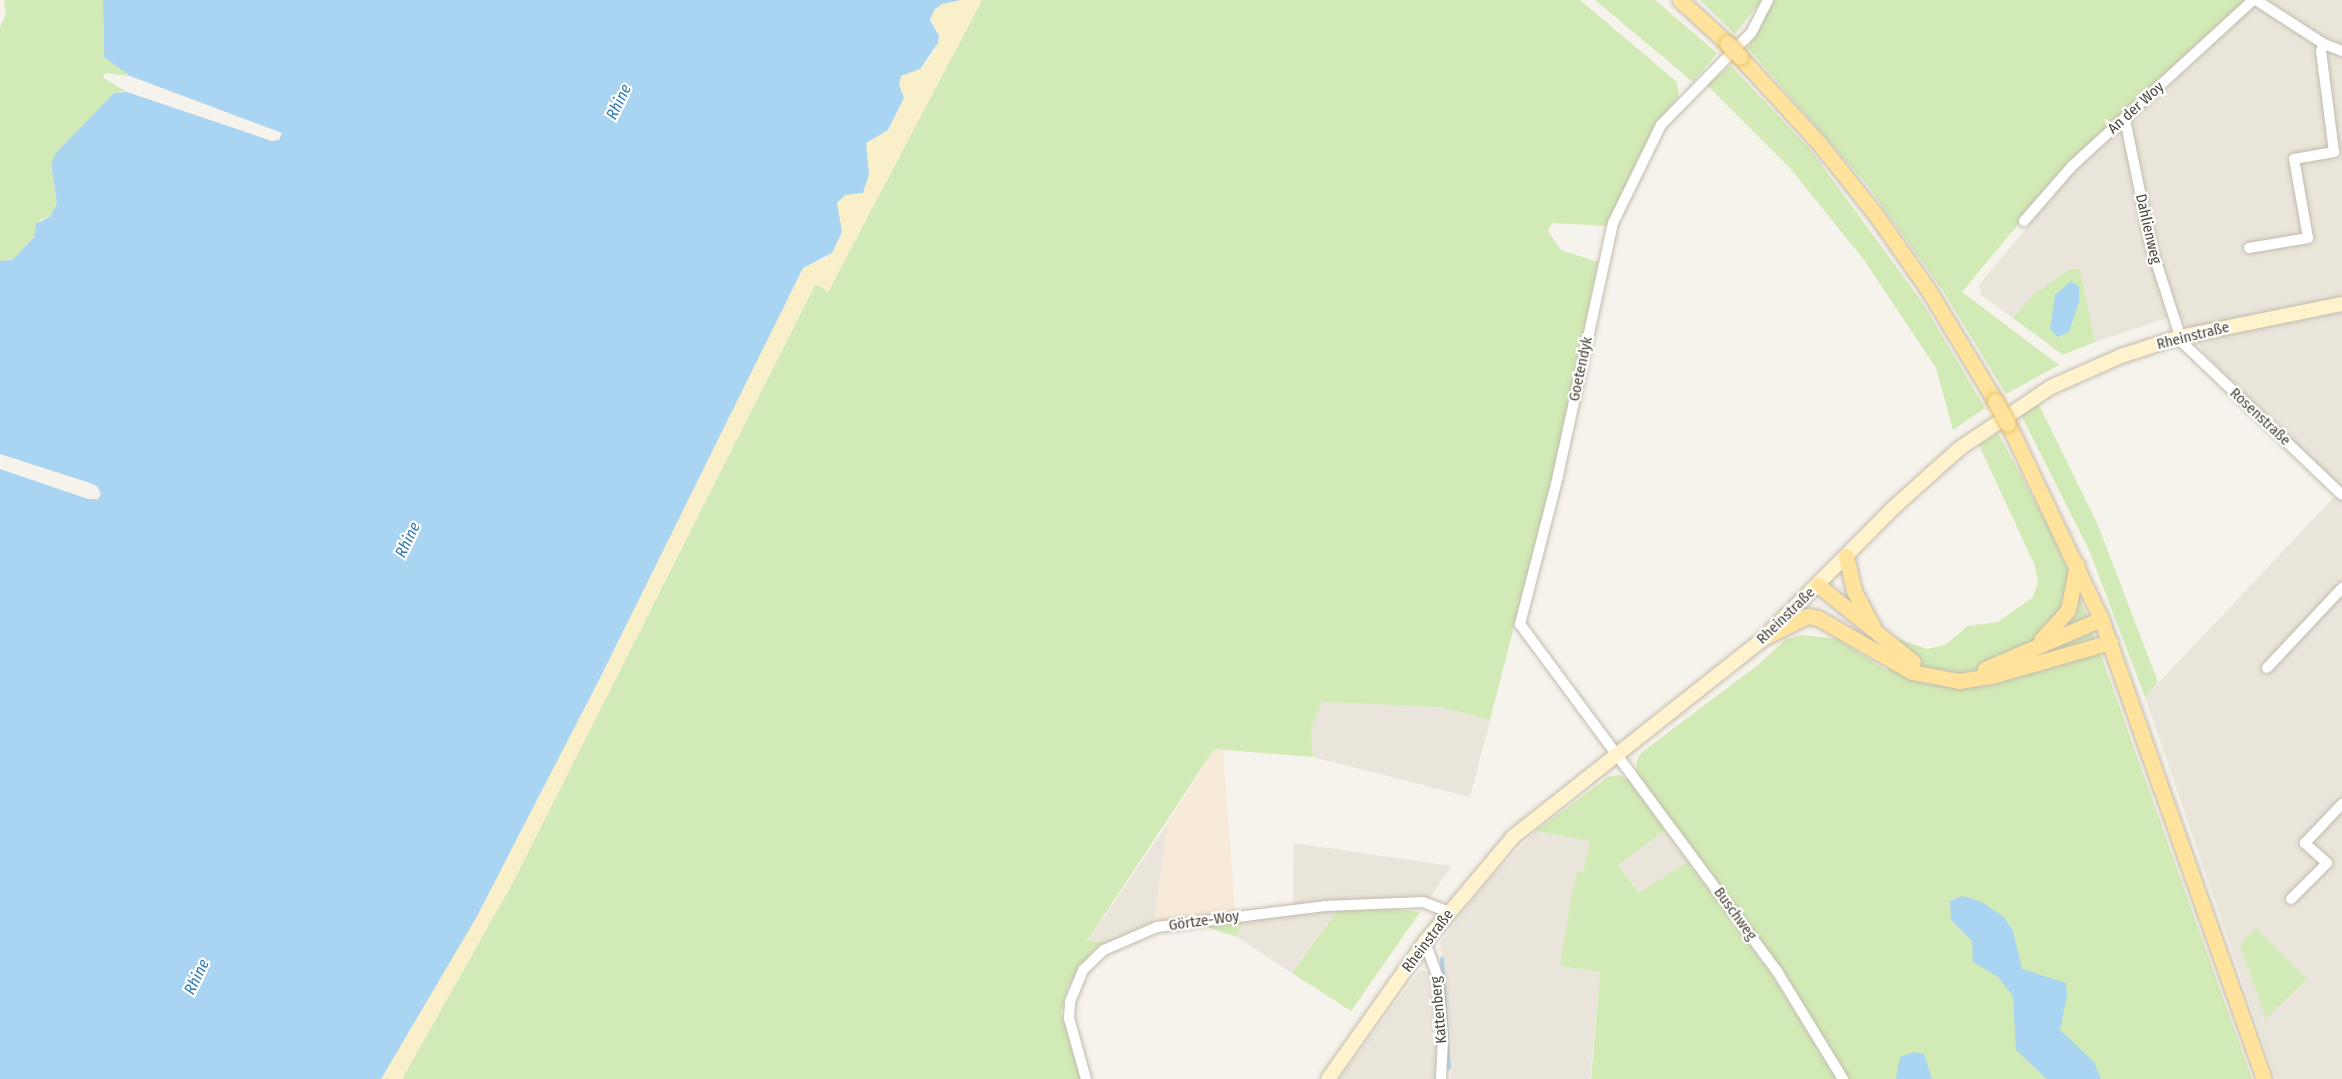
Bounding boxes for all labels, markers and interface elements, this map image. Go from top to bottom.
street label: An der Woy [2104,78,2168,138]
water label: Rhine [602,81,636,123]
street label: Dahlienweg [2131,192,2165,266]
street label: Rheinstraße [2155,318,2231,354]
street label: Goetendyk [1565,335,1597,403]
street label: Rosenstraße [2226,384,2294,450]
water label: Rhine [391,519,425,561]
street label: Rheinstraße [1753,584,1819,648]
street label: Buschweg [1710,884,1760,944]
street label: Rheinstraße [1399,906,1457,976]
street label: Görtze-Woy [1168,907,1240,935]
water label: Rhine [180,956,214,998]
street label: Kattenberg [1427,976,1451,1044]

